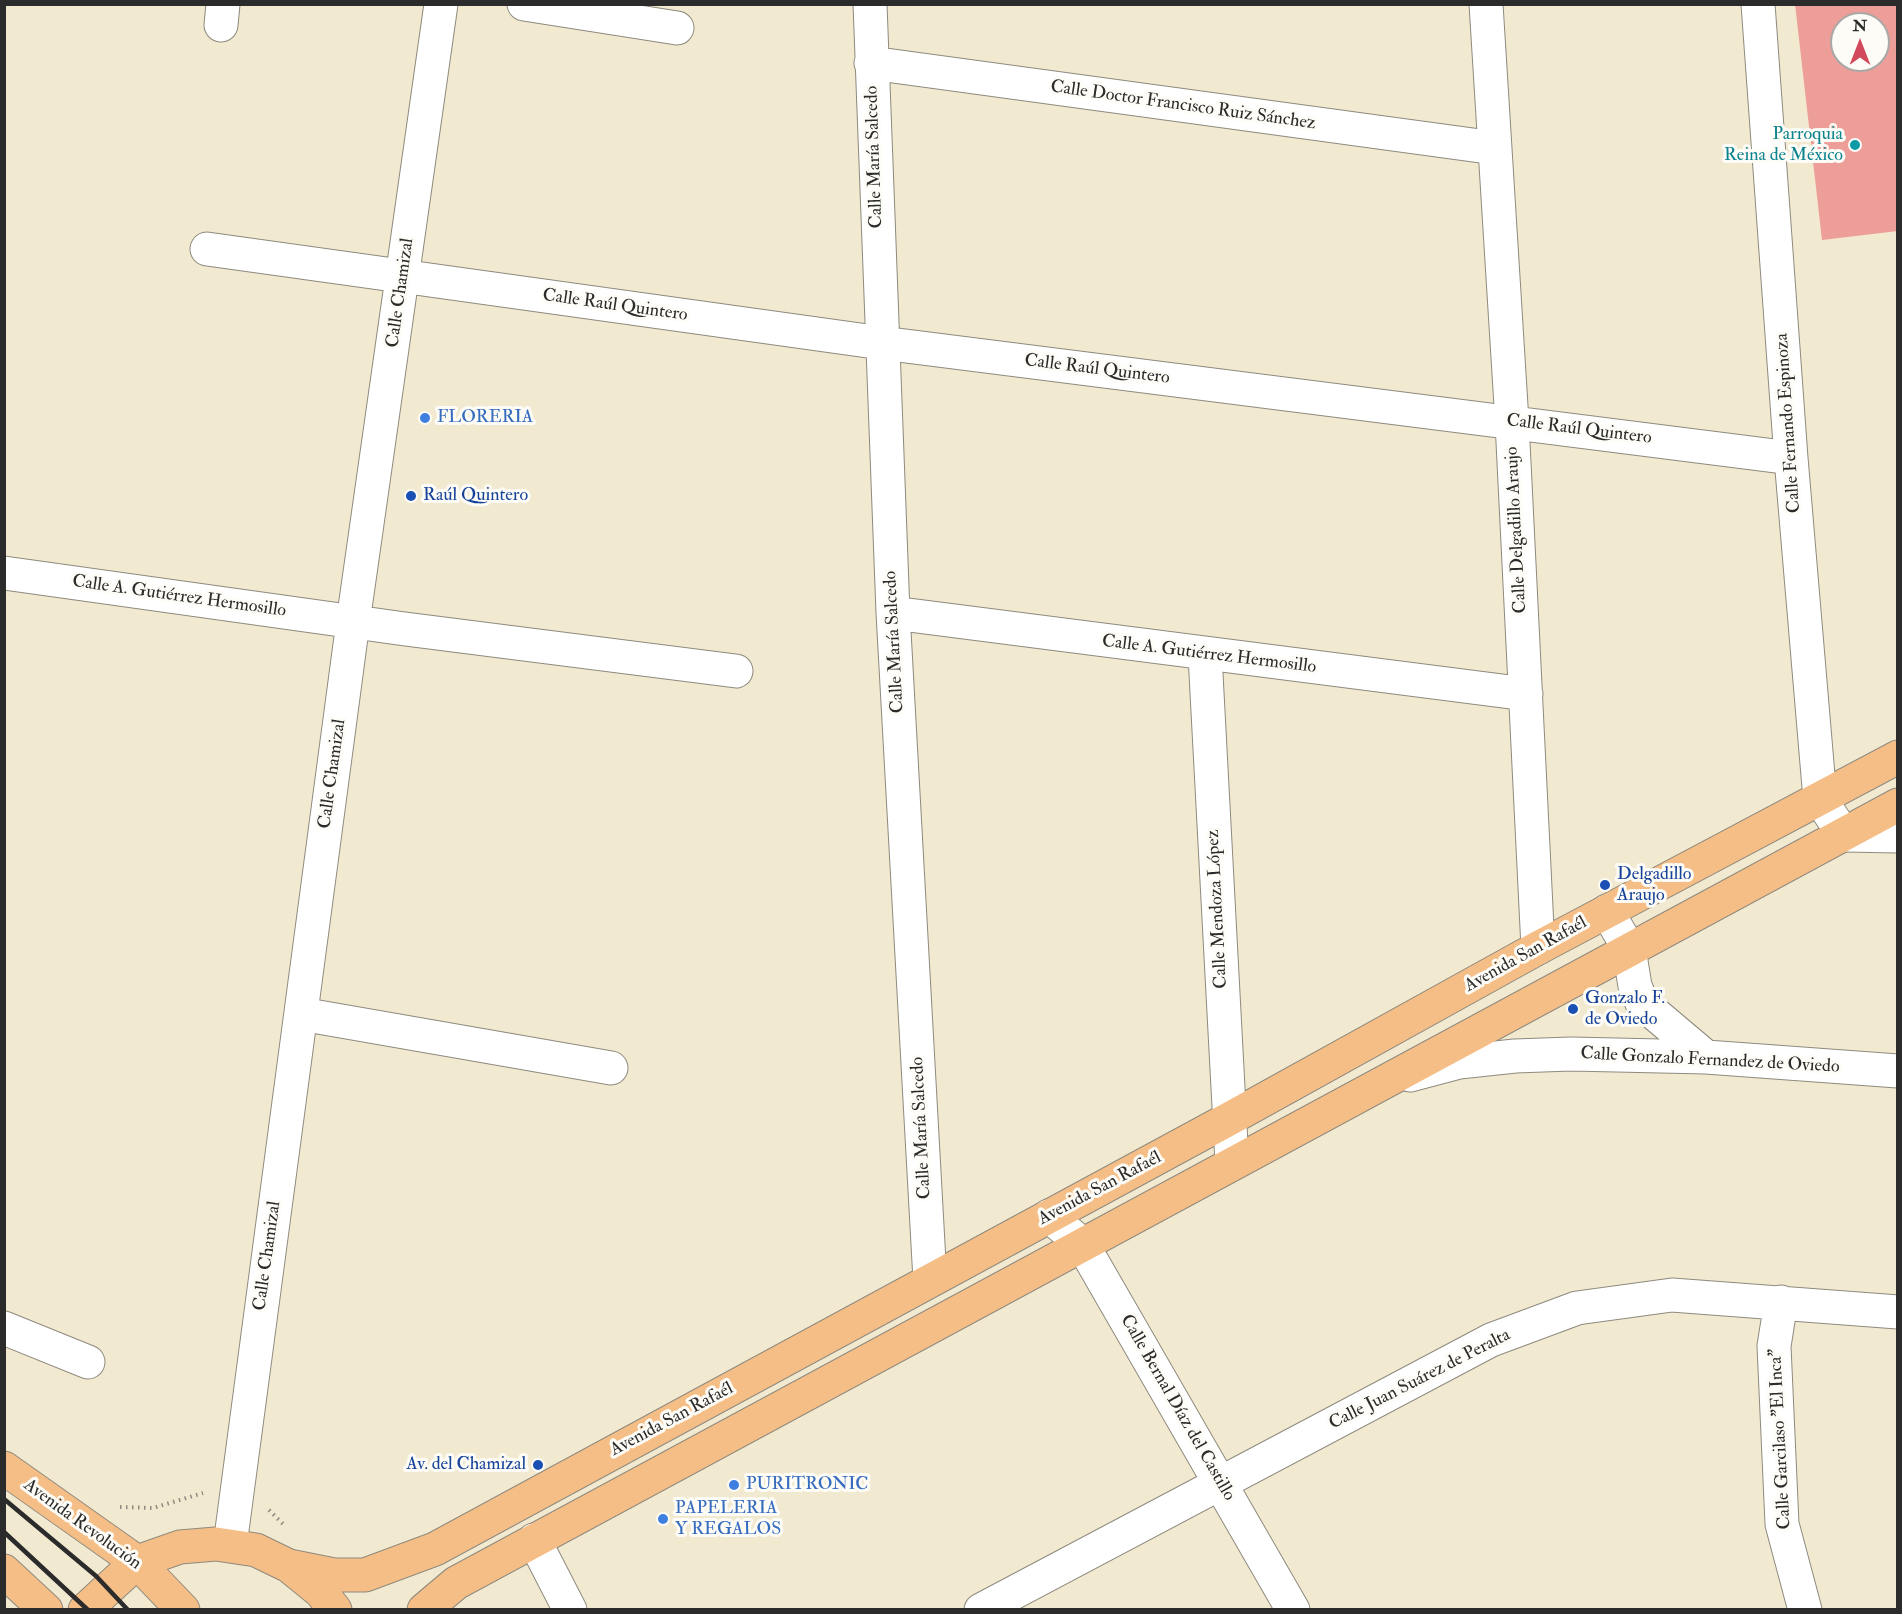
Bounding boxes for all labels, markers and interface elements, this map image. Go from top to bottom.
north arrow [1830,12,1890,72]
text: N [1853,16,1867,36]
street label: Calle Doctor Francisco Ruiz Sánchez [1049,77,1317,135]
street label: Calle María Salcedo [862,85,888,229]
place label: Parroquia Reina de México [1724,124,1843,166]
marker: Parroquia Reina de México [1848,138,1862,152]
street label: Calle Chamizal [383,237,419,349]
street label: Calle Raúl Quintero [541,285,689,327]
street label: Calle Fernando Espinoza [1772,332,1806,514]
street label: Calle Raúl Quintero [1023,350,1171,390]
place label: FLORERIA [437,407,533,429]
street label: Calle Raúl Quintero [1505,410,1653,450]
marker: FLORERIA [418,411,432,425]
street label: Calle Delgadillo Araujo [1502,446,1532,614]
place label: Raúl Quintero [423,485,528,507]
marker: Raúl Quintero [404,489,418,503]
street label: Calle María Salcedo [880,570,910,714]
street label: Calle A. Gutiérrez Hermosillo [71,571,287,623]
street label: Calle A. Gutiérrez Hermosillo [1101,631,1317,679]
street label: Calle Chamizal [315,718,351,830]
street label: Calle Mendoza López [1203,829,1233,989]
place label: Delgadillo Araujo [1617,864,1692,906]
marker: Delgadillo Araujo [1598,878,1612,892]
street label: Avenida San Rafaél [1461,913,1591,997]
place label: Gonzalo F. de Oviedo [1585,988,1665,1030]
marker: Gonzalo F. de Oviedo [1566,1002,1580,1016]
street label: Calle Gonzalo Fernandez de Oviedo [1580,1043,1840,1079]
street label: Calle María Salcedo [907,1056,937,1200]
street label: Avenida San Rafaél [1035,1147,1165,1231]
street label: Calle Chamizal [250,1200,286,1312]
street label: Calle Bernal Díaz del Castillo [1115,1311,1239,1505]
street label: Calle Juan Suárez de Peralta [1326,1325,1514,1435]
street label: Calle Garcilaso "El Inca" [1765,1348,1797,1530]
street label: Avenida San Rafaél [607,1378,737,1462]
place label: Av. del Chamizal [406,1454,526,1476]
marker: Av. del Chamizal [531,1458,545,1472]
place label: PURITRONIC [746,1474,868,1496]
street label: Avenida Revolución [19,1475,145,1575]
marker: PURITRONIC [727,1478,741,1492]
place label: PAPELERIA Y REGALOS [675,1498,781,1540]
marker: PAPELERIA Y REGALOS [656,1512,670,1526]

